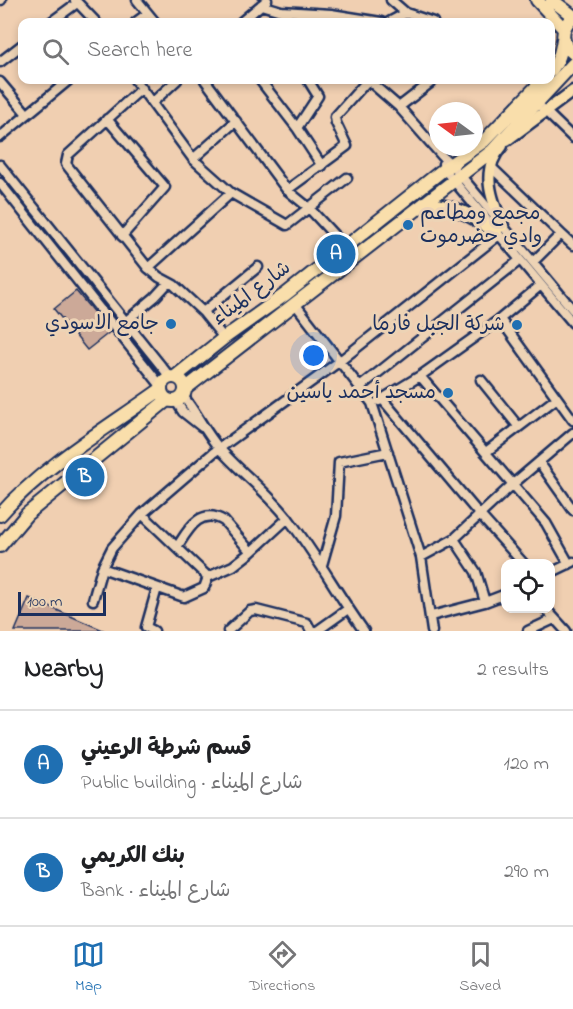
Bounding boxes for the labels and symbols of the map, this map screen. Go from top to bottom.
north arrow [429,102,483,156]
place label: مجمع ومطاعم وادي حضرموت [420,200,542,252]
marker: مجمع ومطاعم وادي حضرموت [401,218,415,232]
pin: A [316,232,356,276]
street label: شارع الميناء [206,255,298,333]
place label: جامع الاسودي [45,310,159,339]
place label: شركة الجبل فارما [372,311,505,340]
marker: جامع الاسودي [164,317,178,331]
marker: شركة الجبل فارما [510,318,524,332]
your location [299,341,328,370]
place label: مسجد أحمد ياسين [286,379,436,408]
marker: مسجد أحمد ياسين [441,386,455,400]
pin: B [66,454,104,500]
scale bar [18,589,106,616]

